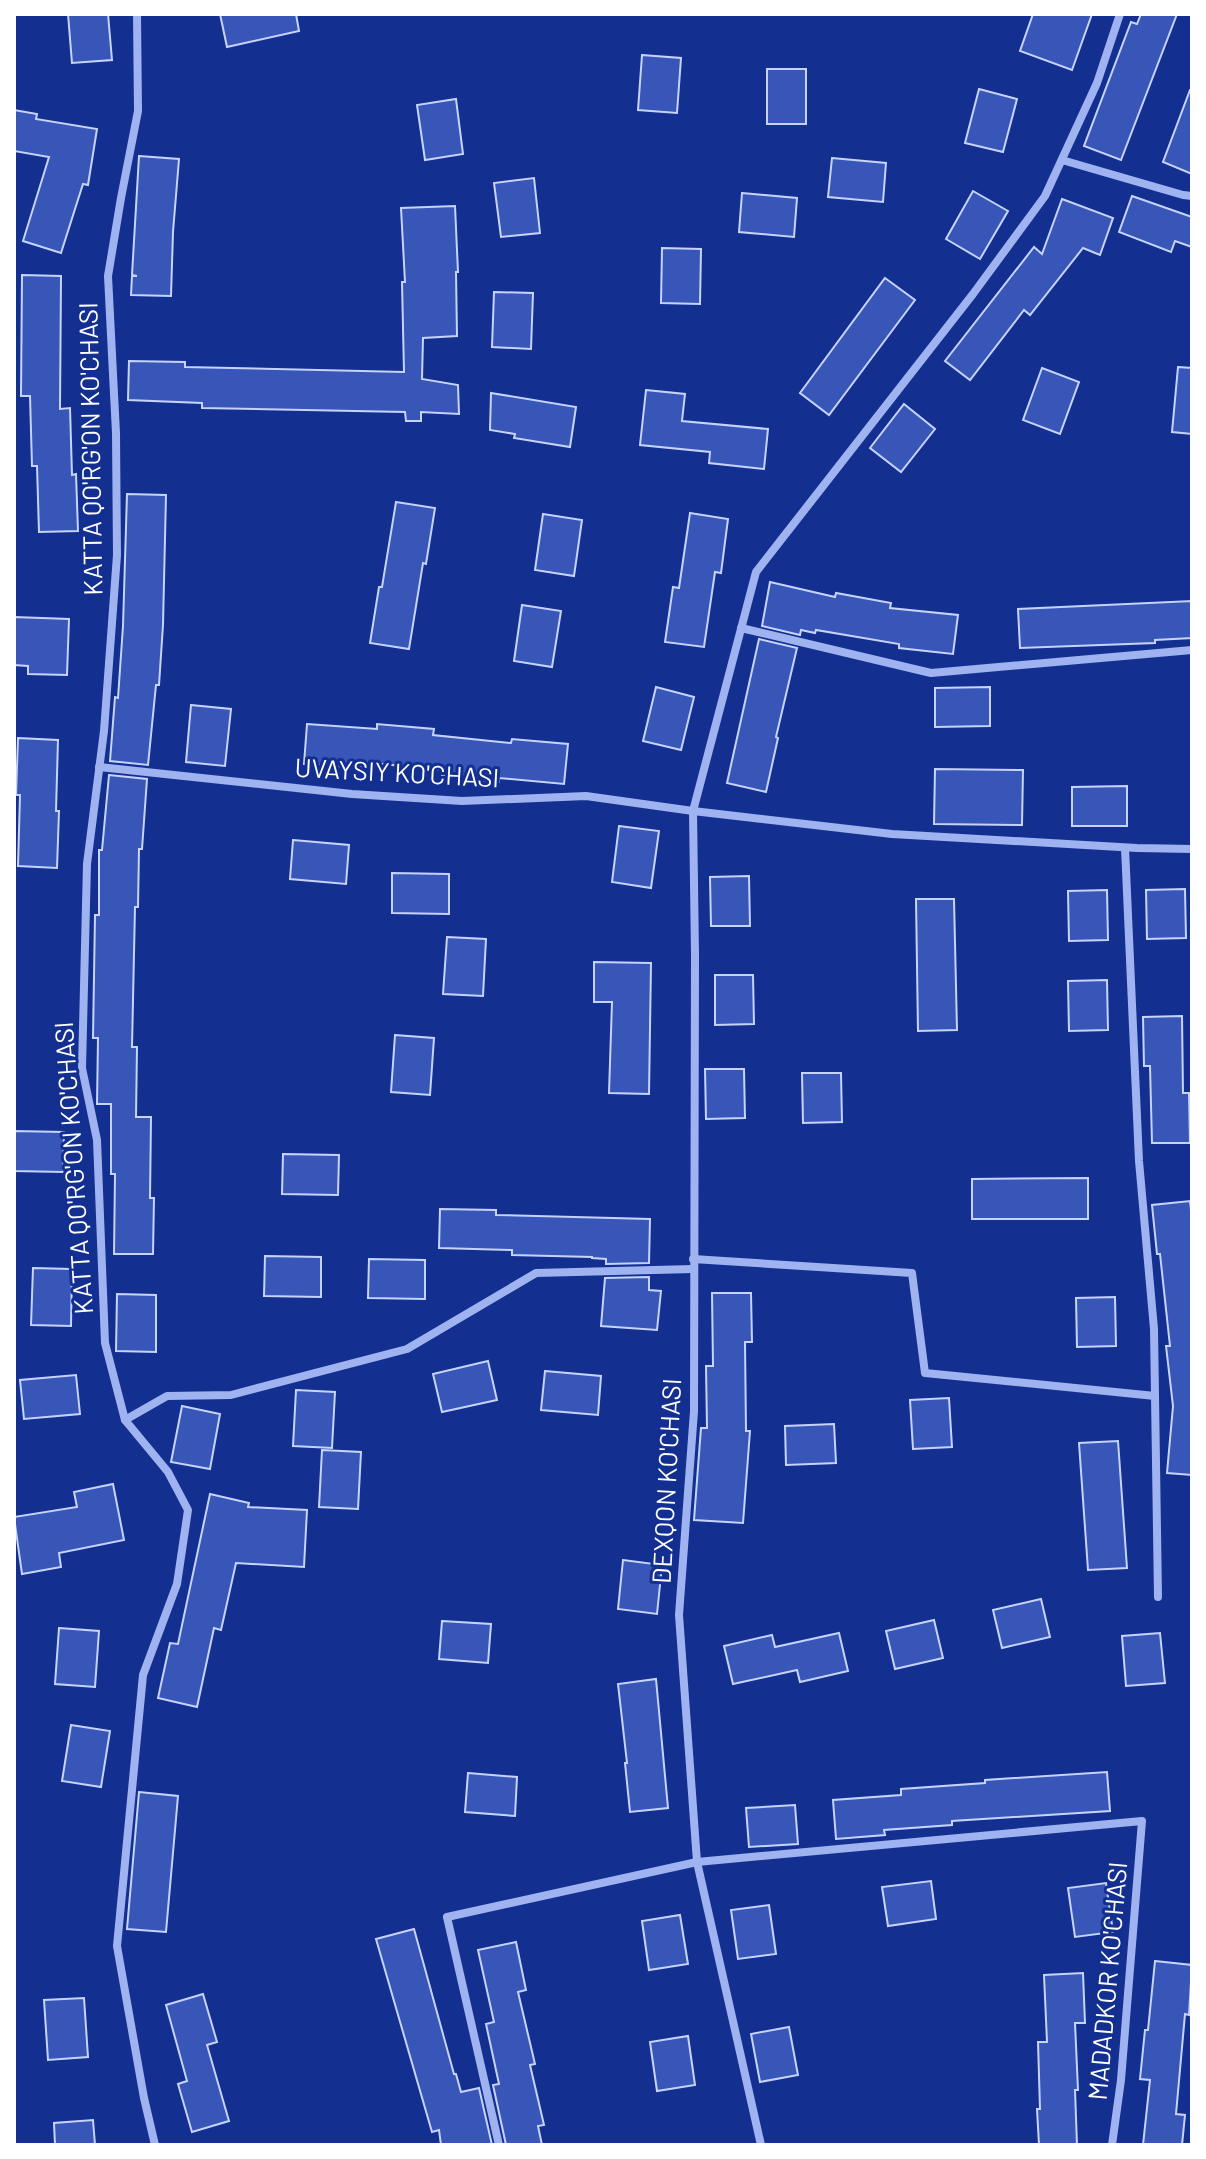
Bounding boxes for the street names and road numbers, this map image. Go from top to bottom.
street label: KATTA QO'RG'ON KO'CHASI [71,302,108,596]
street label: UVAYSIY KO'CHASI [294,751,500,792]
street label: KATTA QO'RG'ON KO'CHASI [47,1021,98,1316]
street label: DEXQON KO'CHASI [645,1377,686,1584]
street label: MADADKOR KO'CHASI [1081,1860,1132,2101]

